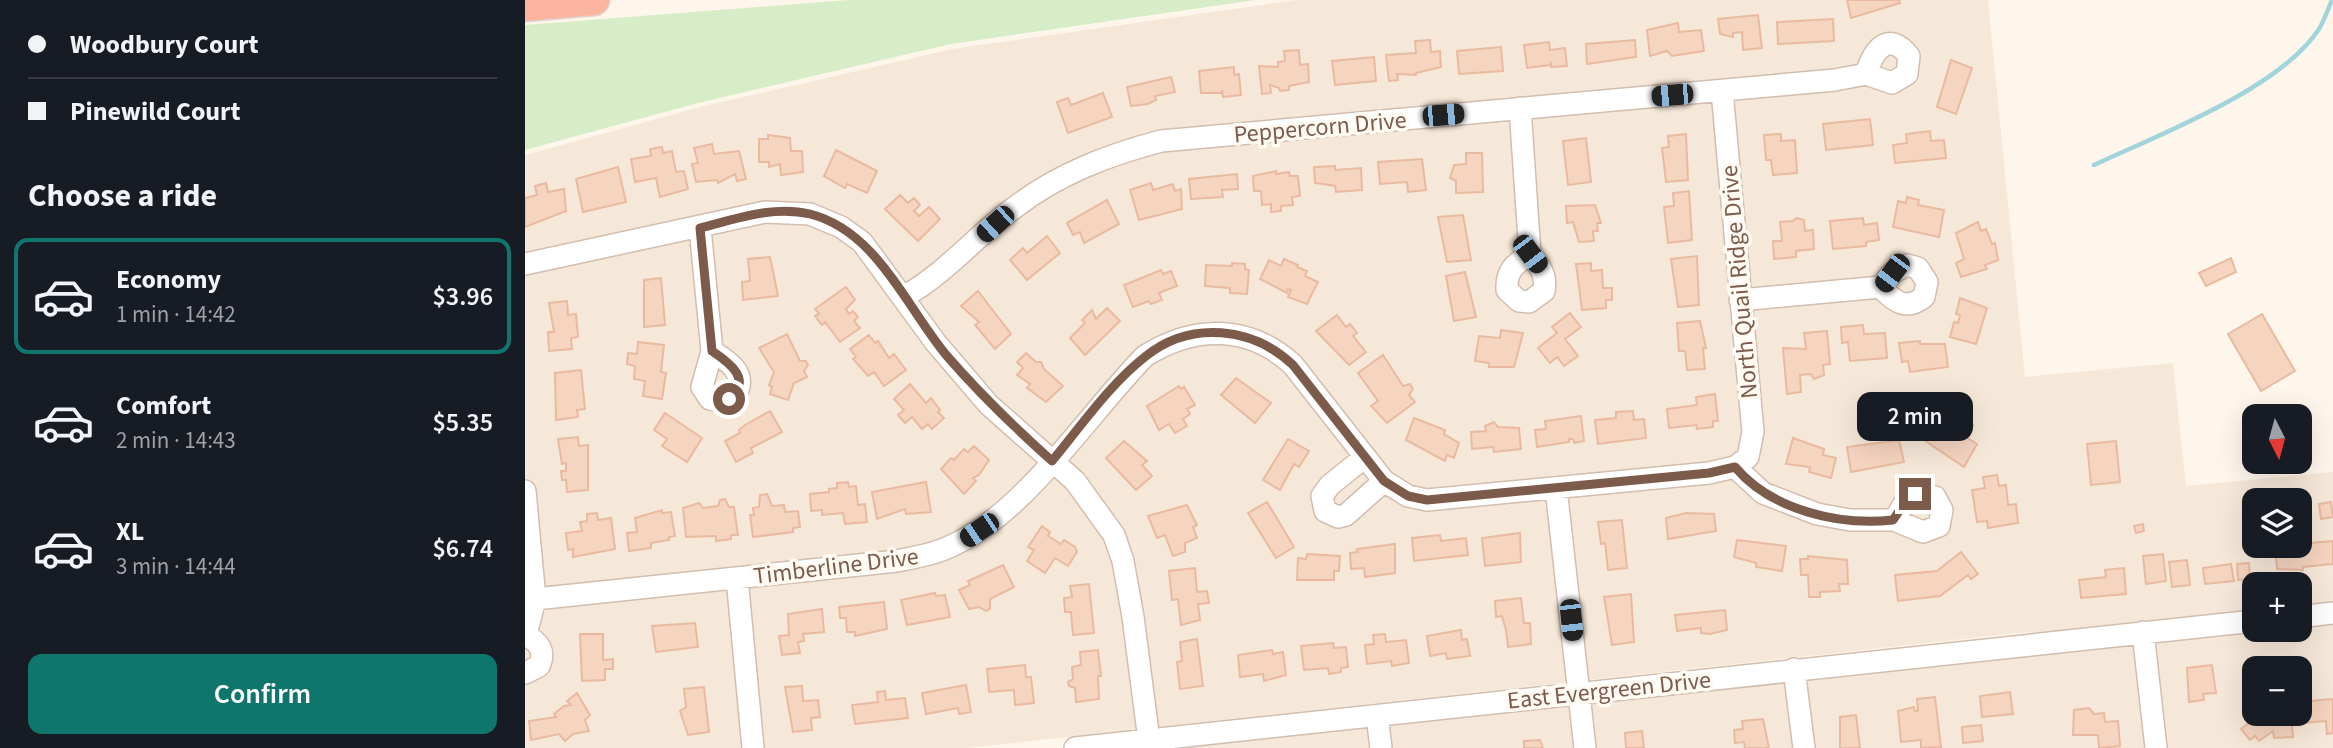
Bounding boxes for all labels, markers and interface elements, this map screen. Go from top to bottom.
text: Woodbury Court [70,26,258,63]
car [1651,83,1694,107]
text: Pinewild Court [70,93,240,130]
street label: Peppercorn Drive [1232,103,1408,152]
car [1422,103,1465,127]
street label: North Quail Ridge Drive [1712,164,1767,400]
text: Choose a ride [28,173,217,219]
car [973,202,1018,246]
car [1509,231,1552,277]
car [1871,250,1914,296]
text: Economy [116,261,221,298]
icon: car [32,265,95,328]
text: $3.96 [432,278,493,315]
text: 1 min · 14:42 [116,298,236,331]
route start [713,383,745,415]
text: Comfort [116,387,211,424]
icon: car [32,391,95,454]
callout: 2 min [1857,392,1973,442]
text: 2 min [1888,400,1942,433]
text: $5.35 [432,404,493,441]
north arrow [2242,404,2312,474]
map controls [2242,404,2312,726]
text: 2 min · 14:43 [116,424,236,457]
route end [1899,478,1931,510]
button: layers [2242,488,2312,558]
car [956,510,1003,550]
text: XL [116,513,144,550]
icon: car [32,517,95,580]
text: $6.74 [432,530,493,567]
street label: Timberline Drive [752,539,921,594]
text: 3 min · 14:44 [116,550,236,583]
button: + [2242,572,2312,642]
car [1559,598,1584,642]
button: Confirm [28,654,497,734]
button: − [2242,656,2312,726]
street label: East Evergreen Drive [1505,662,1713,719]

